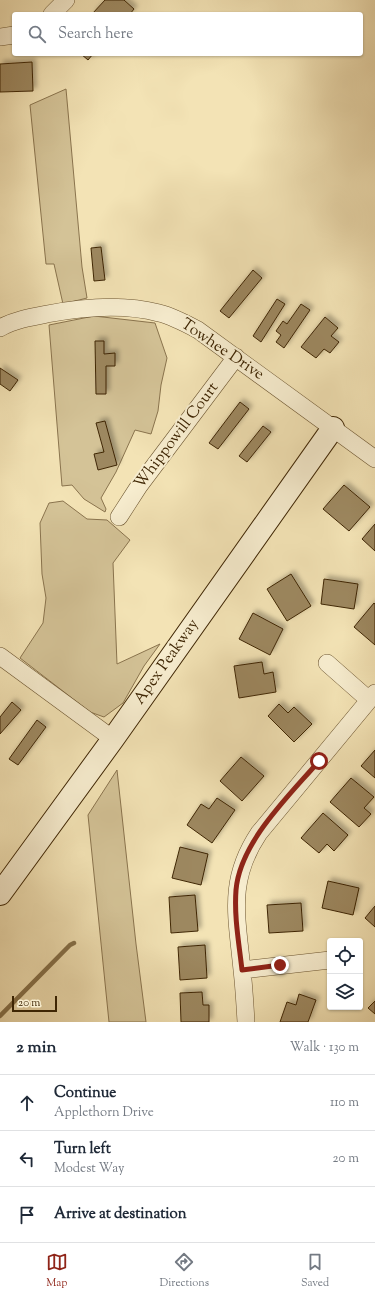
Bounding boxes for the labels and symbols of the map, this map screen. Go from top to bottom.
street label: Towhee Drive [176,314,268,386]
street label: Whippowill Court [129,377,225,494]
street label: Apex Peakway [129,614,205,709]
route start [310,752,328,770]
route end [271,956,289,974]
scale bar [12,994,57,1013]

